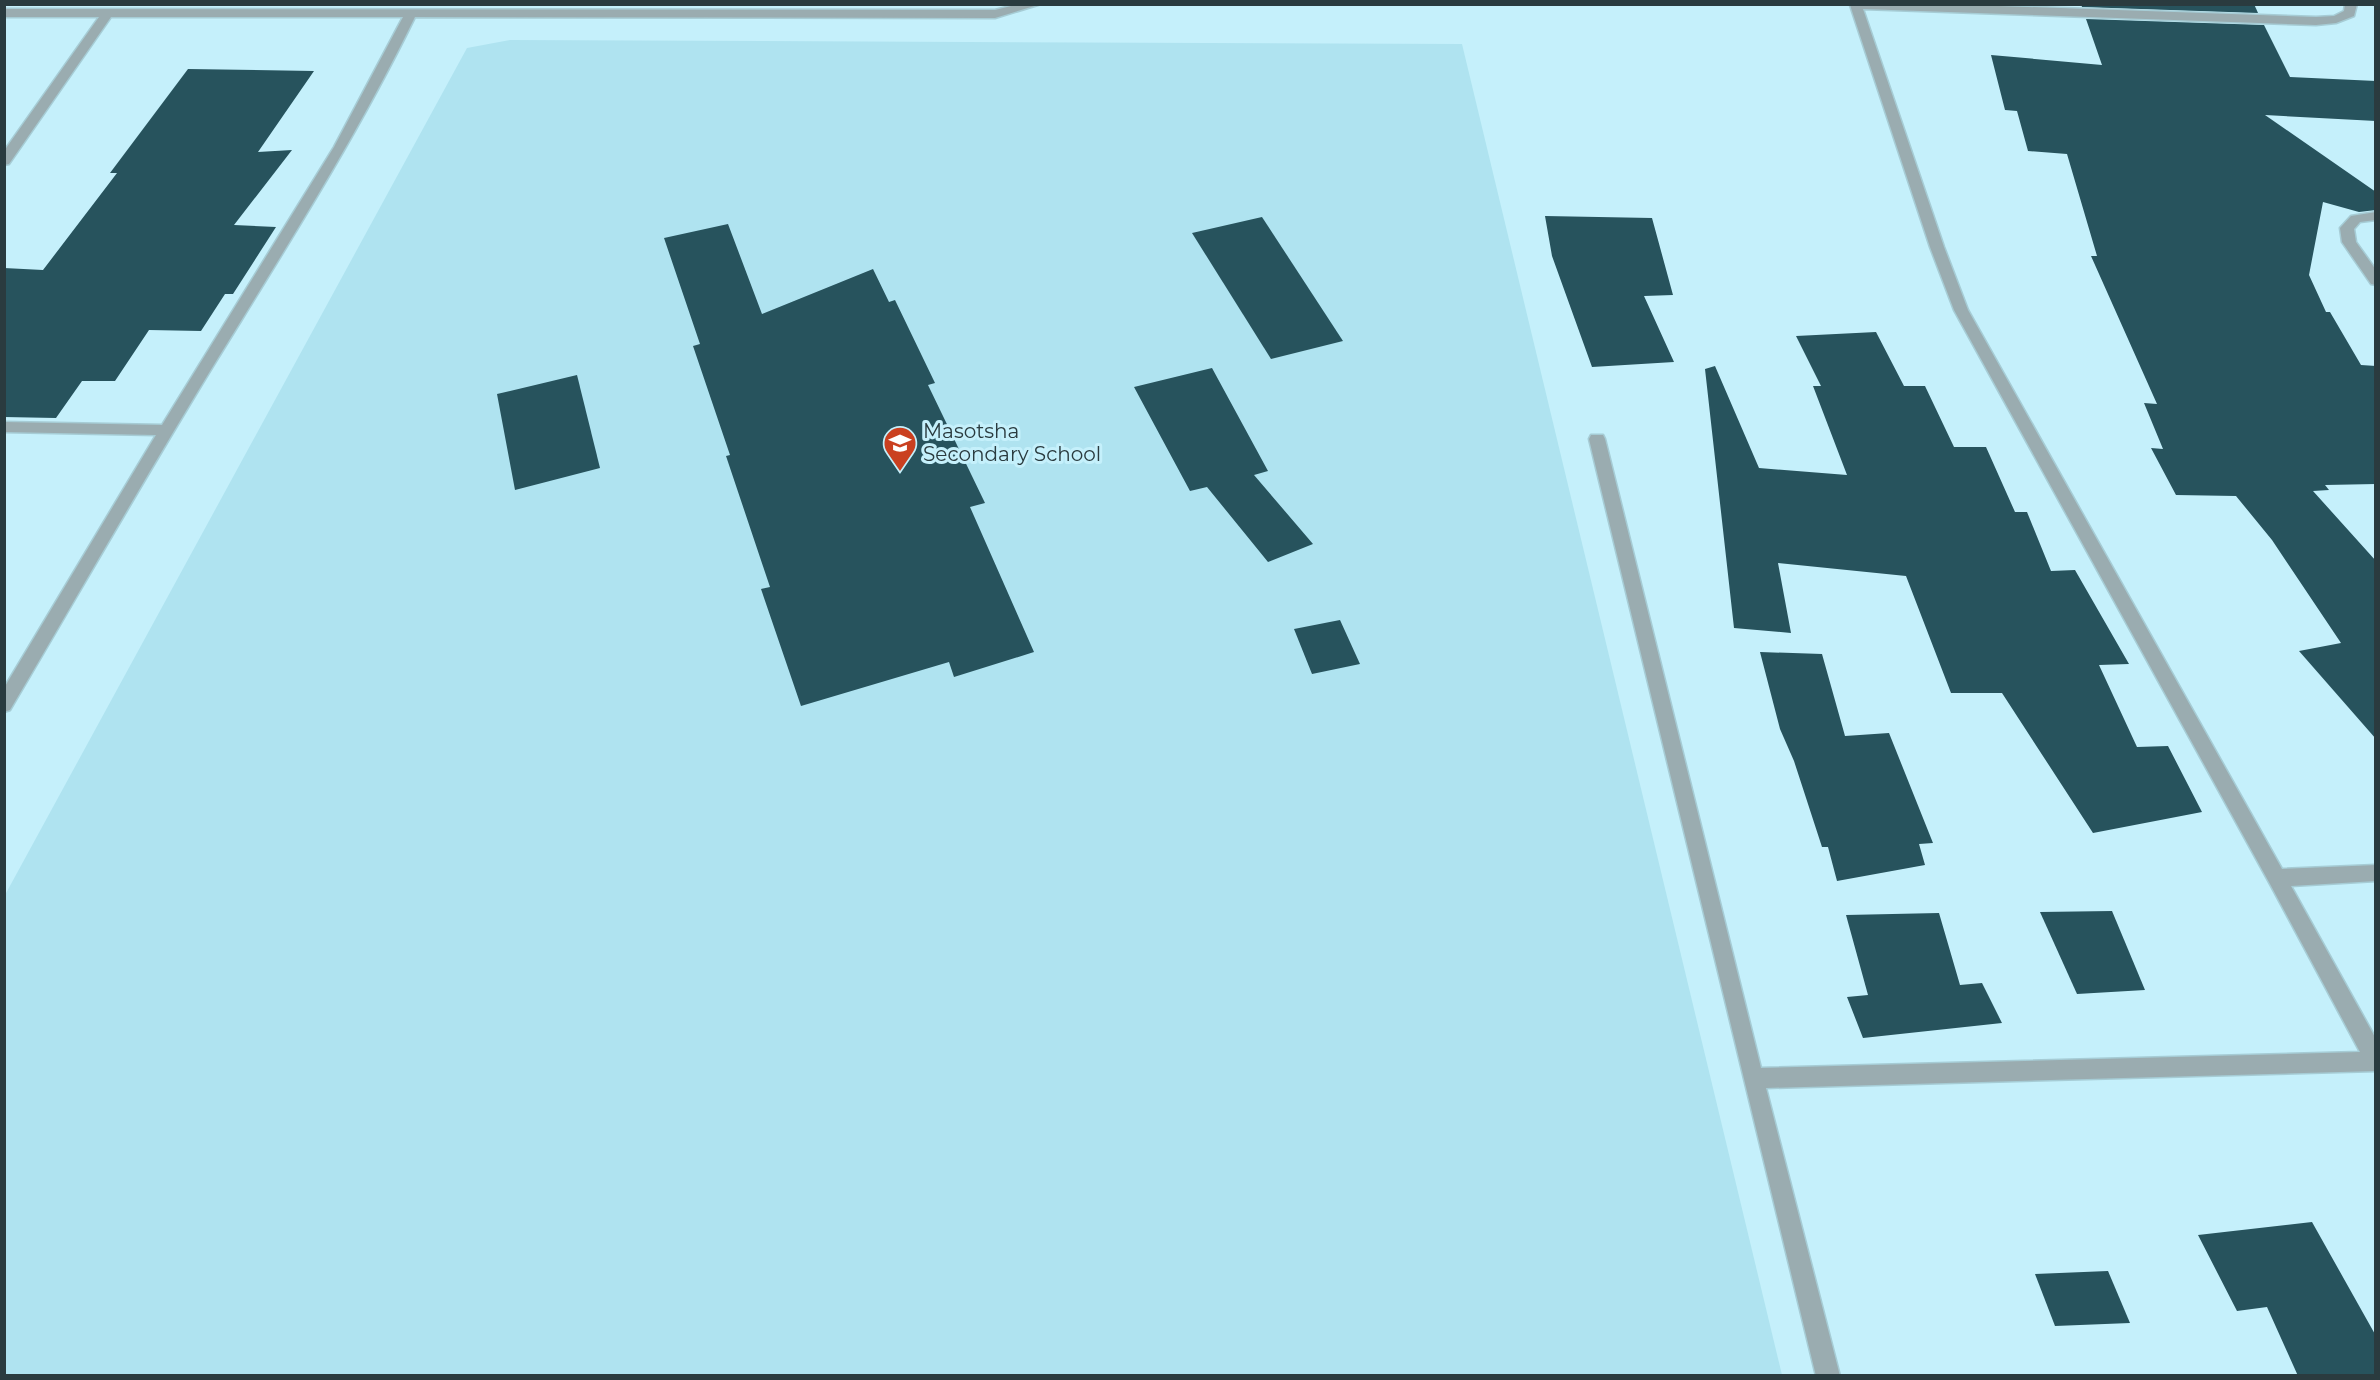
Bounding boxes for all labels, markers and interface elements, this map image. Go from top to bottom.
place label: Masotsha Secondary School [923,419,1101,466]
school or university icon: Masotsha Secondary School [882,425,918,472]

